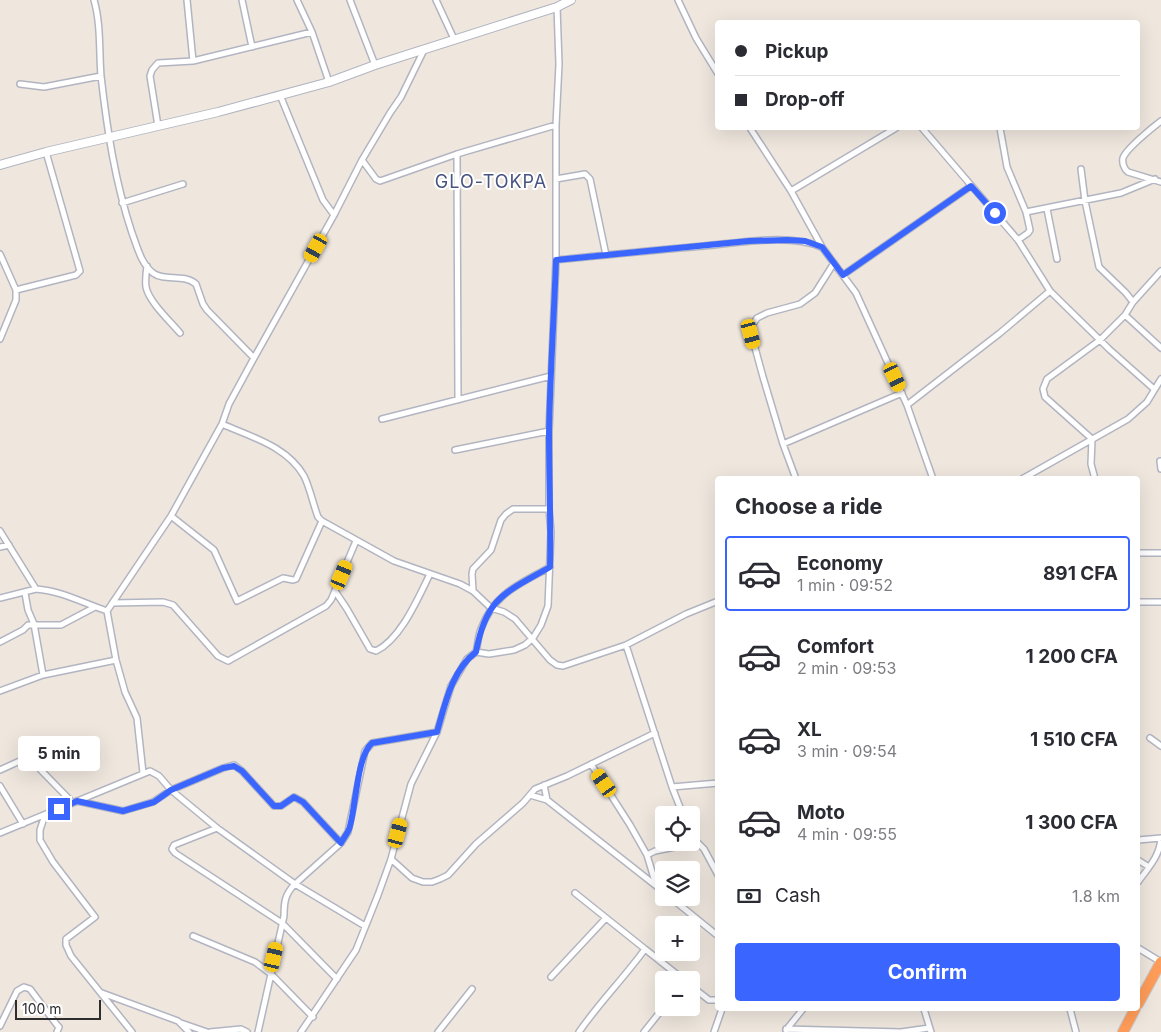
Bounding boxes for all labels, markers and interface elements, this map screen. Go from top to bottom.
text: Pickup [765,40,828,63]
text: Drop-off [765,88,845,111]
district label: GLO-TOKPA [435,171,547,192]
route start [984,202,1006,224]
car [302,231,329,265]
car [739,318,762,350]
car [881,360,908,394]
text: Choose a ride [735,493,883,519]
icon: car [737,551,782,596]
text: Economy [797,552,883,575]
car [329,558,354,592]
text: 891 CFA [1043,562,1118,585]
text: 1 min · 09:52 [797,575,893,595]
icon: car [737,634,782,679]
text: Comfort [797,635,874,658]
text: 1 200 CFA [1026,645,1118,668]
text: 2 min · 09:53 [797,658,896,678]
icon: car [737,717,782,762]
text: XL [797,718,822,741]
text: 1 510 CFA [1030,728,1118,751]
callout: 5 min [18,736,100,772]
text: 3 min · 09:54 [797,741,897,761]
text: 5 min [38,743,80,763]
car [589,766,618,800]
route end [48,798,70,820]
icon: car [737,800,782,845]
text: Moto [797,801,845,824]
map controls [655,806,700,1016]
button: locate [655,806,700,851]
text: 1 300 CFA [1025,811,1118,834]
car [386,817,409,849]
text: 4 min · 09:55 [797,824,897,844]
button: layers [655,861,700,906]
icon: cash [735,882,763,910]
text: Cash [775,884,821,907]
text: 1.8 km [1072,886,1120,906]
button: + [655,916,700,961]
car [263,941,284,973]
button: Confirm [735,943,1120,1001]
button: − [655,971,700,1016]
scale bar [15,997,101,1020]
text: 100 m [22,1000,62,1017]

